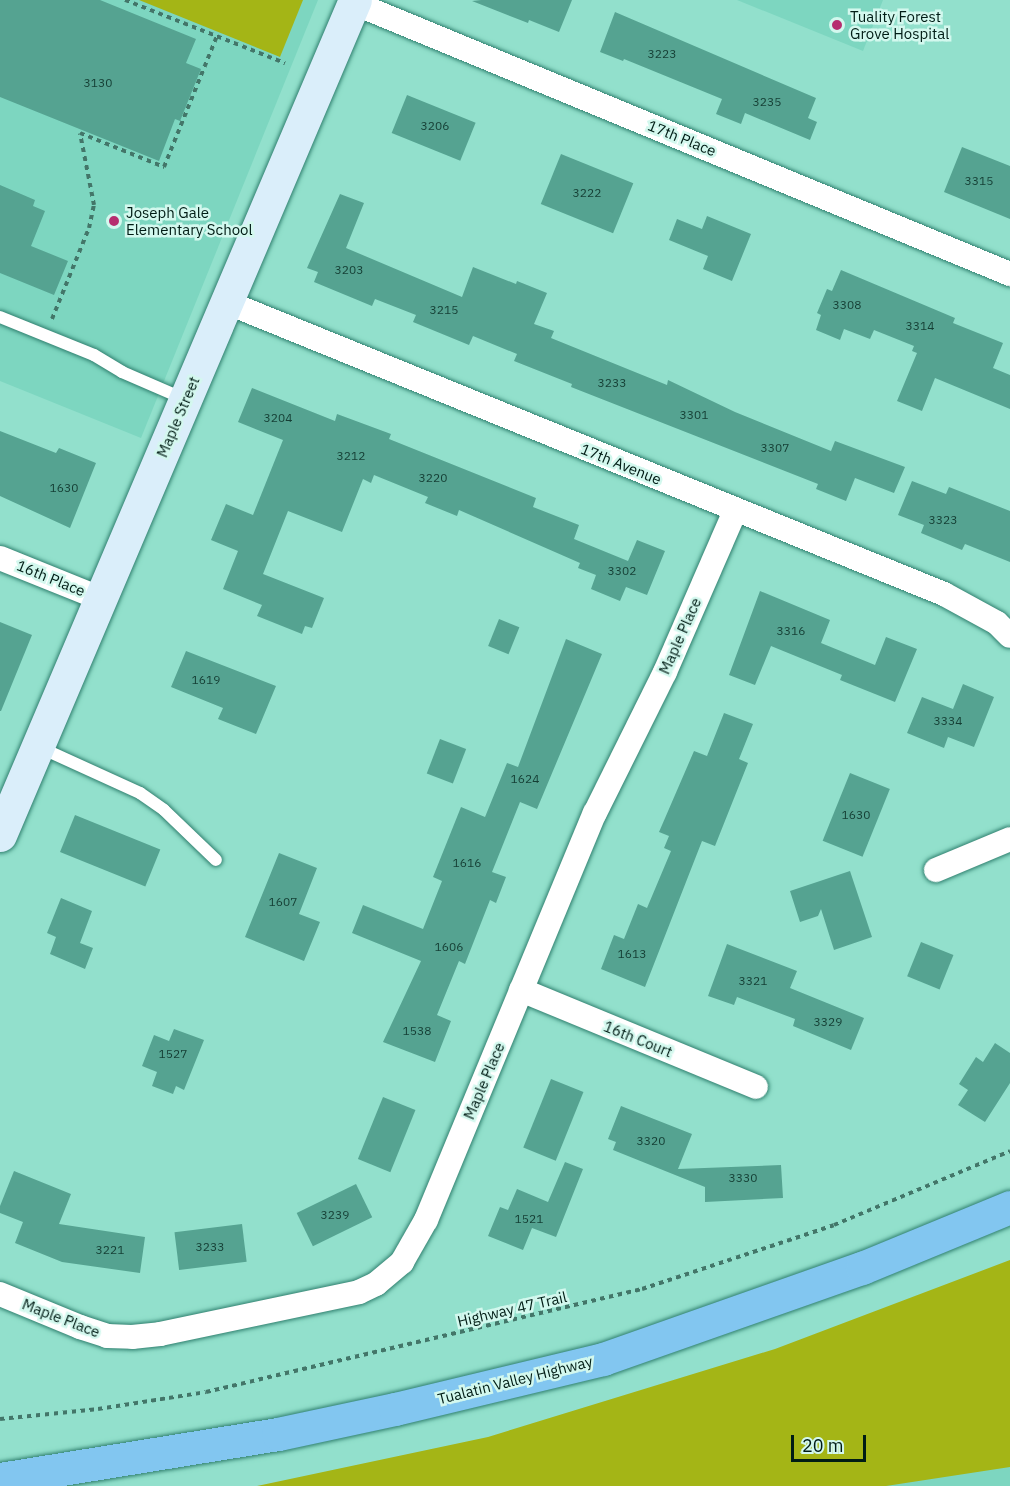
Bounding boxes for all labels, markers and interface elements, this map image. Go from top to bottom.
place label: Tuality Forest Grove Hospital [850,7,949,42]
marker: Tuality Forest Grove Hospital [828,16,846,34]
house number: 3223 [648,47,676,61]
house number: 3130 [84,76,112,90]
house number: 3235 [753,95,781,109]
street label: 17th Place [645,116,719,160]
house number: 3206 [421,119,449,133]
house number: 3315 [965,174,993,188]
house number: 3222 [573,186,601,200]
place label: Joseph Gale Elementary School [126,203,253,238]
marker: Joseph Gale Elementary School [107,214,121,228]
house number: 3203 [335,263,363,277]
house number: 3308 [833,298,861,312]
house number: 3215 [430,303,458,317]
house number: 3314 [906,319,934,333]
street label: Maple Street [153,374,203,460]
house number: 3233 [598,376,626,390]
house number: 3301 [680,408,708,422]
house number: 3204 [264,411,292,425]
street label: 17th Avenue [578,440,664,488]
house number: 3307 [761,441,789,455]
house number: 3212 [337,449,365,463]
house number: 3220 [419,471,447,485]
house number: 1630 [50,481,78,495]
house number: 3323 [929,513,957,527]
street label: 16th Place [14,556,88,600]
house number: 3302 [608,564,636,578]
street label: Maple Place [655,595,705,677]
house number: 3316 [777,624,805,638]
house number: 1619 [192,673,220,687]
house number: 3334 [934,714,962,728]
house number: 1624 [511,772,539,786]
house number: 1630 [842,808,870,822]
house number: 1616 [453,856,481,870]
house number: 1607 [269,895,297,909]
house number: 1606 [435,940,463,954]
house number: 1613 [618,947,646,961]
house number: 3321 [739,974,767,988]
house number: 3329 [814,1015,842,1029]
street label: 16th Court [601,1017,675,1061]
house number: 1538 [403,1024,431,1038]
street label: Maple Place [460,1040,508,1122]
house number: 1527 [159,1047,187,1061]
house number: 3320 [637,1134,665,1148]
house number: 3330 [729,1171,757,1185]
house number: 3239 [321,1208,349,1222]
house number: 1521 [515,1212,543,1226]
house number: 3233 [196,1240,224,1254]
house number: 3221 [96,1243,124,1257]
street label: Highway 47 Trail [456,1288,568,1330]
street label: Maple Place [20,1295,102,1341]
street label: Tualatin Valley Highway [436,1352,594,1408]
scale bar [794,1423,869,1461]
text: 20 m [802,1434,844,1457]

